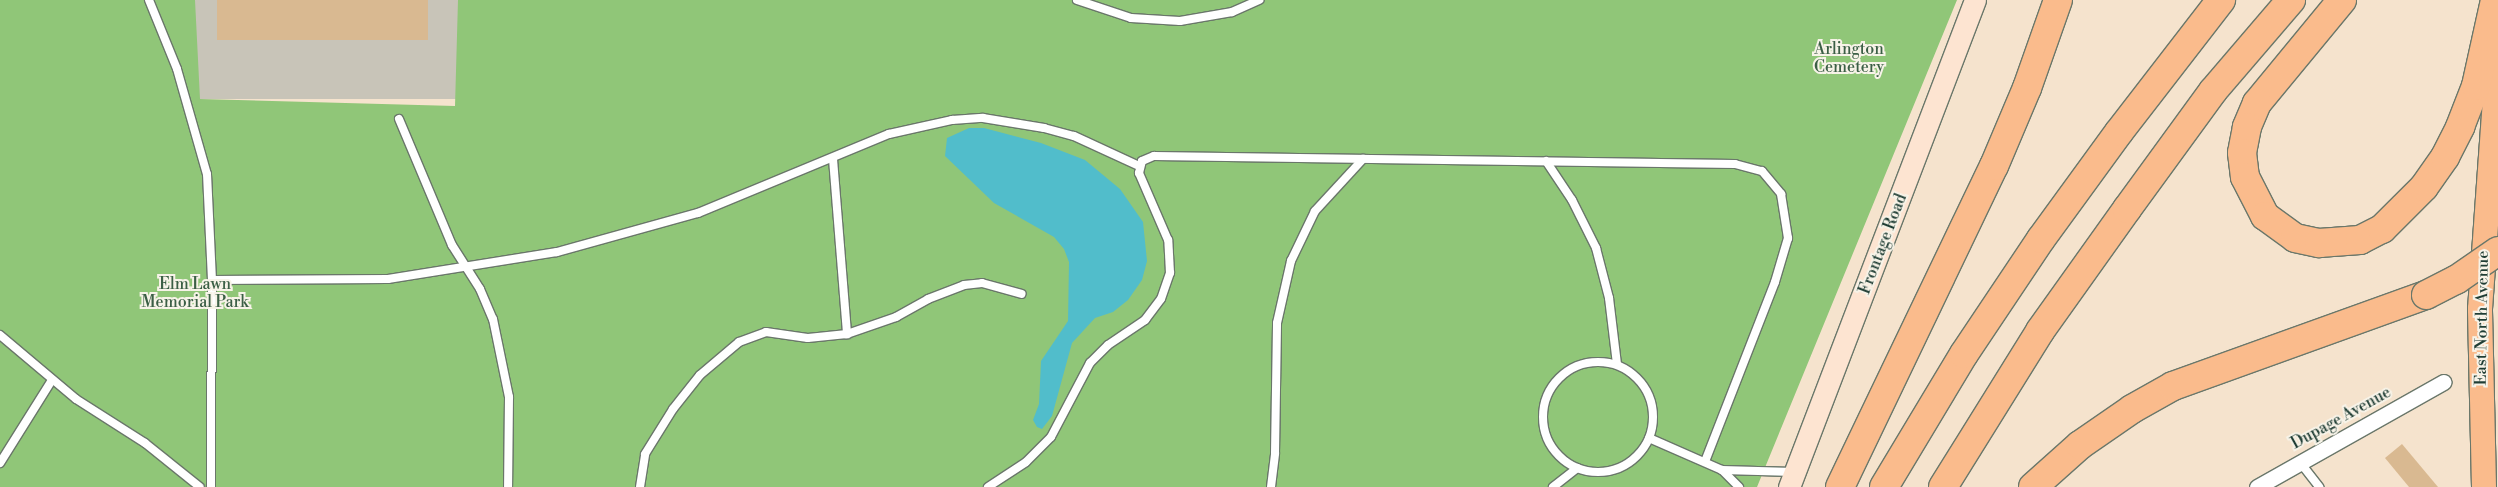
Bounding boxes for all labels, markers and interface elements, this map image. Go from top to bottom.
park label: Arlington Cemetery [1814,39,1884,77]
street label: Frontage Road [1855,191,1911,297]
street label: East North Avenue [2471,250,2493,386]
park label: Elm Lawn Memorial Park [141,274,249,312]
street label: Dupage Avenue [2288,383,2394,453]

